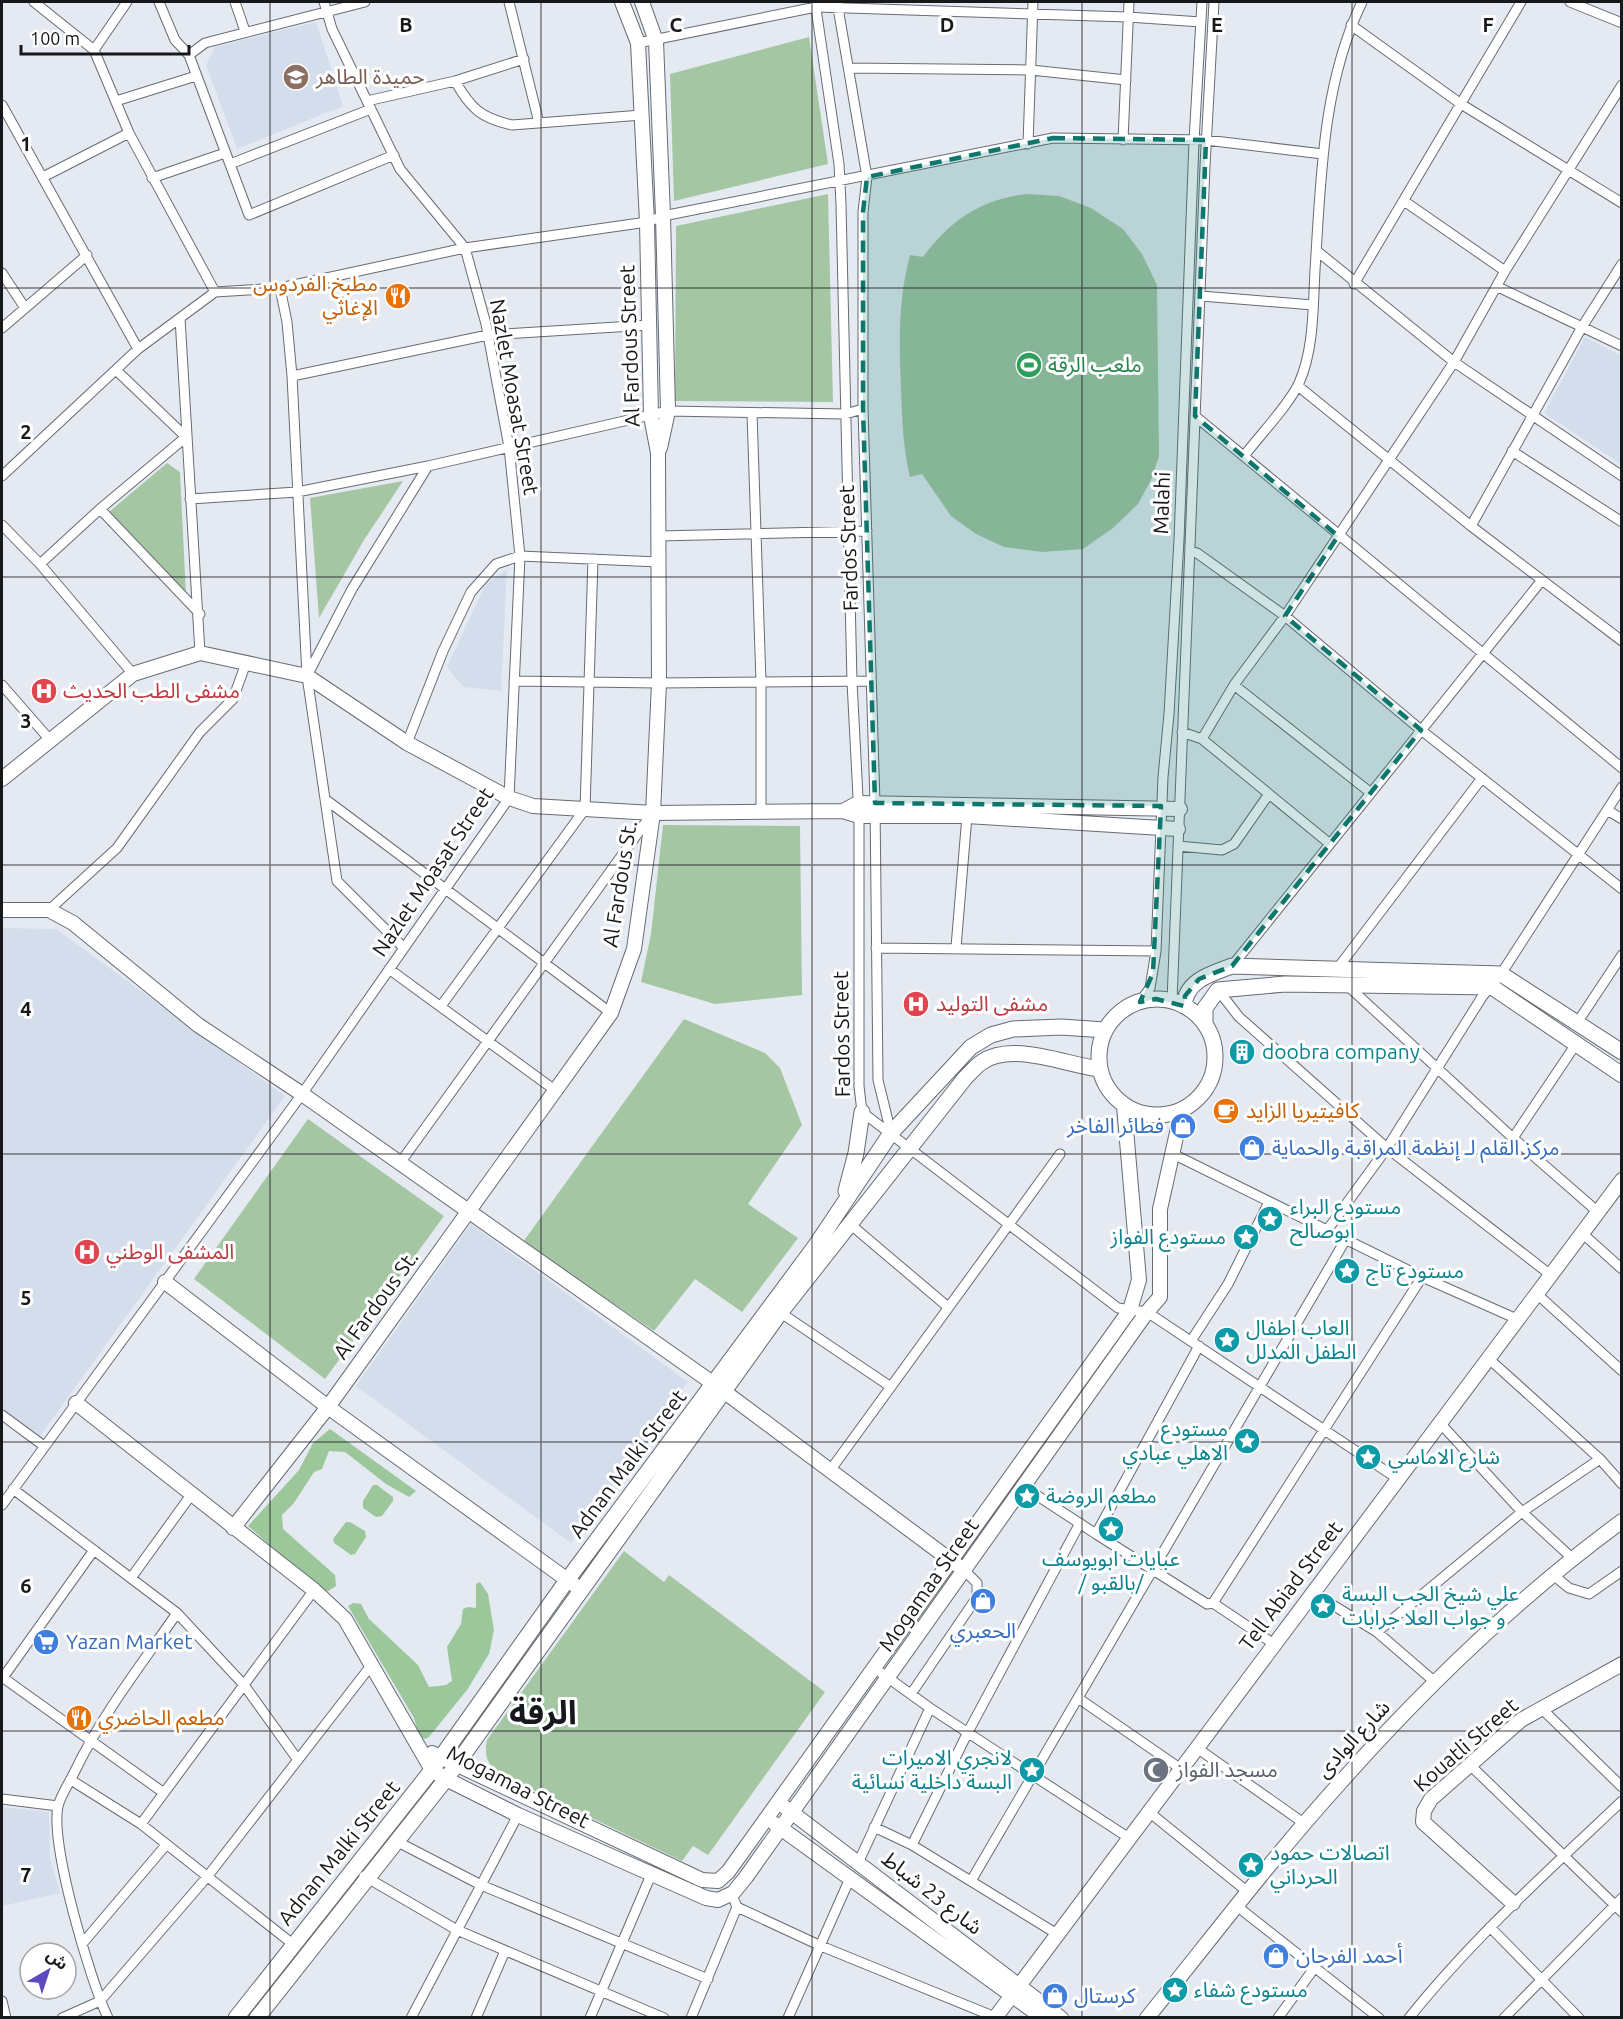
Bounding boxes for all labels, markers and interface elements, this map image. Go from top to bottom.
text: B [399,13,413,36]
text: C [670,13,683,36]
text: D [940,13,954,36]
text: E [1211,13,1223,36]
text: F [1482,13,1494,36]
scale bar [21,18,189,56]
text: 100 m [30,28,80,48]
school or university icon: حميدة الطاهر [281,62,311,92]
place label: حميدة الطاهر [315,64,425,89]
text: 1 [20,132,32,155]
street label: Al Fardous Street [614,265,644,427]
place label: مطبخ الفردوس الإغاثي [253,271,378,324]
restaurant icon: مطبخ الفردوس الإغاثي [383,281,413,311]
street label: Nazlet Moasat Street [486,297,544,497]
sports icon: ملعب الرقة [1014,350,1044,380]
place label: ملعب الرقة [1048,352,1142,377]
text: 2 [20,420,32,443]
street label: Malahi [1148,471,1174,535]
street label: Fardos Street [834,485,862,611]
hospital icon: مشفى الطب الحديث [29,676,59,706]
place label: مشفى الطب الحديث [63,678,240,703]
text: 3 [20,709,32,732]
street label: Nazlet Moasat Street [367,782,498,960]
street label: Al Fardous St. [597,819,641,949]
street label: Fardos Street [828,971,854,1097]
hospital icon: مشفى التوليد [901,989,931,1019]
place label: مشفى التوليد [936,991,1048,1016]
text: 4 [20,997,32,1020]
building icon: doobra company [1227,1037,1257,1067]
place label: doobra company [1262,1039,1420,1063]
cafe icon: كافيتيريا الزايد [1211,1096,1241,1126]
place label: كافيتيريا الزايد [1246,1098,1360,1123]
shop icon: فطائر الفاخر [1168,1111,1198,1141]
place label: فطائر الفاخر [1066,1113,1164,1138]
shop icon: مركز القلم لـ إنظمة المراقبة والحماية [1237,1133,1267,1163]
place label: مركز القلم لـ إنظمة المراقبة والحماية [1272,1135,1560,1163]
place label: مستودع البراء ابوصالح [1290,1194,1401,1246]
place icon: مستودع البراء ابوصالح [1255,1204,1285,1234]
place icon: مستودع الفواز [1231,1222,1261,1252]
place label: مستودع الفواز [1109,1224,1226,1252]
hospital icon: المشفى الوطني [72,1237,102,1267]
place label: المشفى الوطني [106,1239,234,1268]
street label: Al Fardous St. [328,1246,423,1363]
place icon: مستودع تاج [1332,1256,1362,1286]
place label: مستودع تاج [1366,1258,1464,1286]
text: 5 [20,1286,32,1309]
place label: العاب اطفال الطفل المدلل [1246,1315,1356,1364]
place icon: العاب اطفال الطفل المدلل [1212,1325,1242,1355]
street label: Adnan Malki Street [564,1385,691,1542]
place label: مستودع الاهلي عبادي [1122,1416,1228,1469]
place icon: مستودع الاهلي عبادي [1232,1426,1262,1456]
place icon: شارع الاماسي [1353,1442,1383,1472]
place label: شارع الاماسي [1388,1444,1500,1473]
place icon: مطعم الروضة [1012,1481,1042,1511]
place label: مطعم الروضة [1046,1483,1157,1511]
street label: Mogamaa Street [873,1513,983,1655]
place icon: عبايات ابويوسف / بالقبو/ [1096,1514,1126,1544]
street label: Tell Abiad Street [1234,1516,1347,1655]
place label: عبايات ابويوسف / بالقبو/ [1042,1546,1180,1595]
text: 6 [20,1574,32,1597]
place label: علي شيخ الجب البسة و جواب العلا جرابات [1342,1581,1519,1630]
shop icon: الحعبري [968,1586,998,1616]
place icon: علي شيخ الجب البسة و جواب العلا جرابات [1308,1591,1338,1621]
place label: الحعبري [950,1618,1016,1647]
supermarket icon: Yazan Market [31,1627,61,1657]
place label: Yazan Market [66,1629,193,1653]
district label: الرقة [509,1693,577,1732]
street label: Kouatli Street [1408,1693,1522,1796]
street label: شارع الوادى [1310,1695,1397,1785]
restaurant icon: مطعم الحاضري [64,1703,94,1733]
place label: مطعم الحاضري [98,1705,225,1734]
street label: Mogamaa Street [443,1740,594,1832]
place label: لانجري الاميرات البسة داخلية نسائية [852,1745,1012,1793]
place icon: لانجري الاميرات البسة داخلية نسائية [1017,1755,1047,1785]
mosque icon: مسجد الفواز [1141,1755,1171,1785]
place label: مسجد الفواز [1175,1757,1278,1782]
street label: Adnan Malki Street [273,1775,404,1930]
place label: اتصالات حمود الحرداني [1270,1840,1390,1893]
street label: شارع 23 شباط [875,1846,988,1942]
place icon: اتصالات حمود الحرداني [1236,1850,1266,1880]
text: 7 [20,1863,32,1886]
north arrow [18,1941,78,2001]
shop icon: أحمد الفرحان [1261,1941,1291,1971]
place label: أحمد الفرحان [1296,1943,1403,1968]
text: ش [43,1945,72,1974]
place icon: مستودع شفاء [1160,1975,1190,2005]
place label: مستودع شفاء [1194,1977,1308,2005]
shop icon: كرستال [1040,1981,1070,2011]
place label: كرستال [1074,1983,1136,2008]

